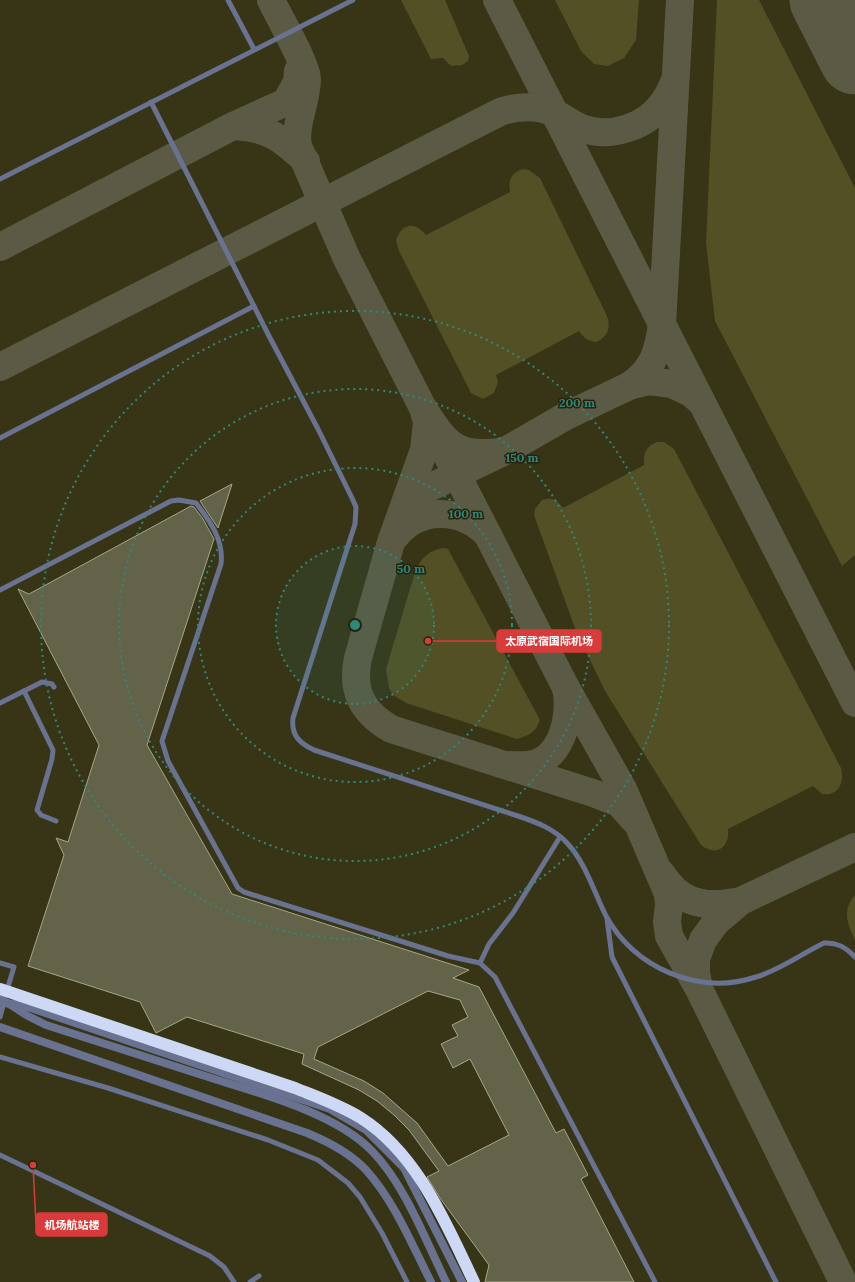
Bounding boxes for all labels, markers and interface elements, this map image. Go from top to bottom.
text: 200 m [559,395,595,410]
text: 150 m [505,450,539,465]
text: 100 m [449,506,483,521]
text: 50 m [397,561,425,576]
centre of rings [348,618,362,632]
callout: 太原武宿国际机场 [497,630,601,652]
text: 太原武宿国际机场 [505,634,593,648]
callout: 机场航站楼 [36,1213,107,1236]
text: 机场航站楼 [45,1218,100,1232]

